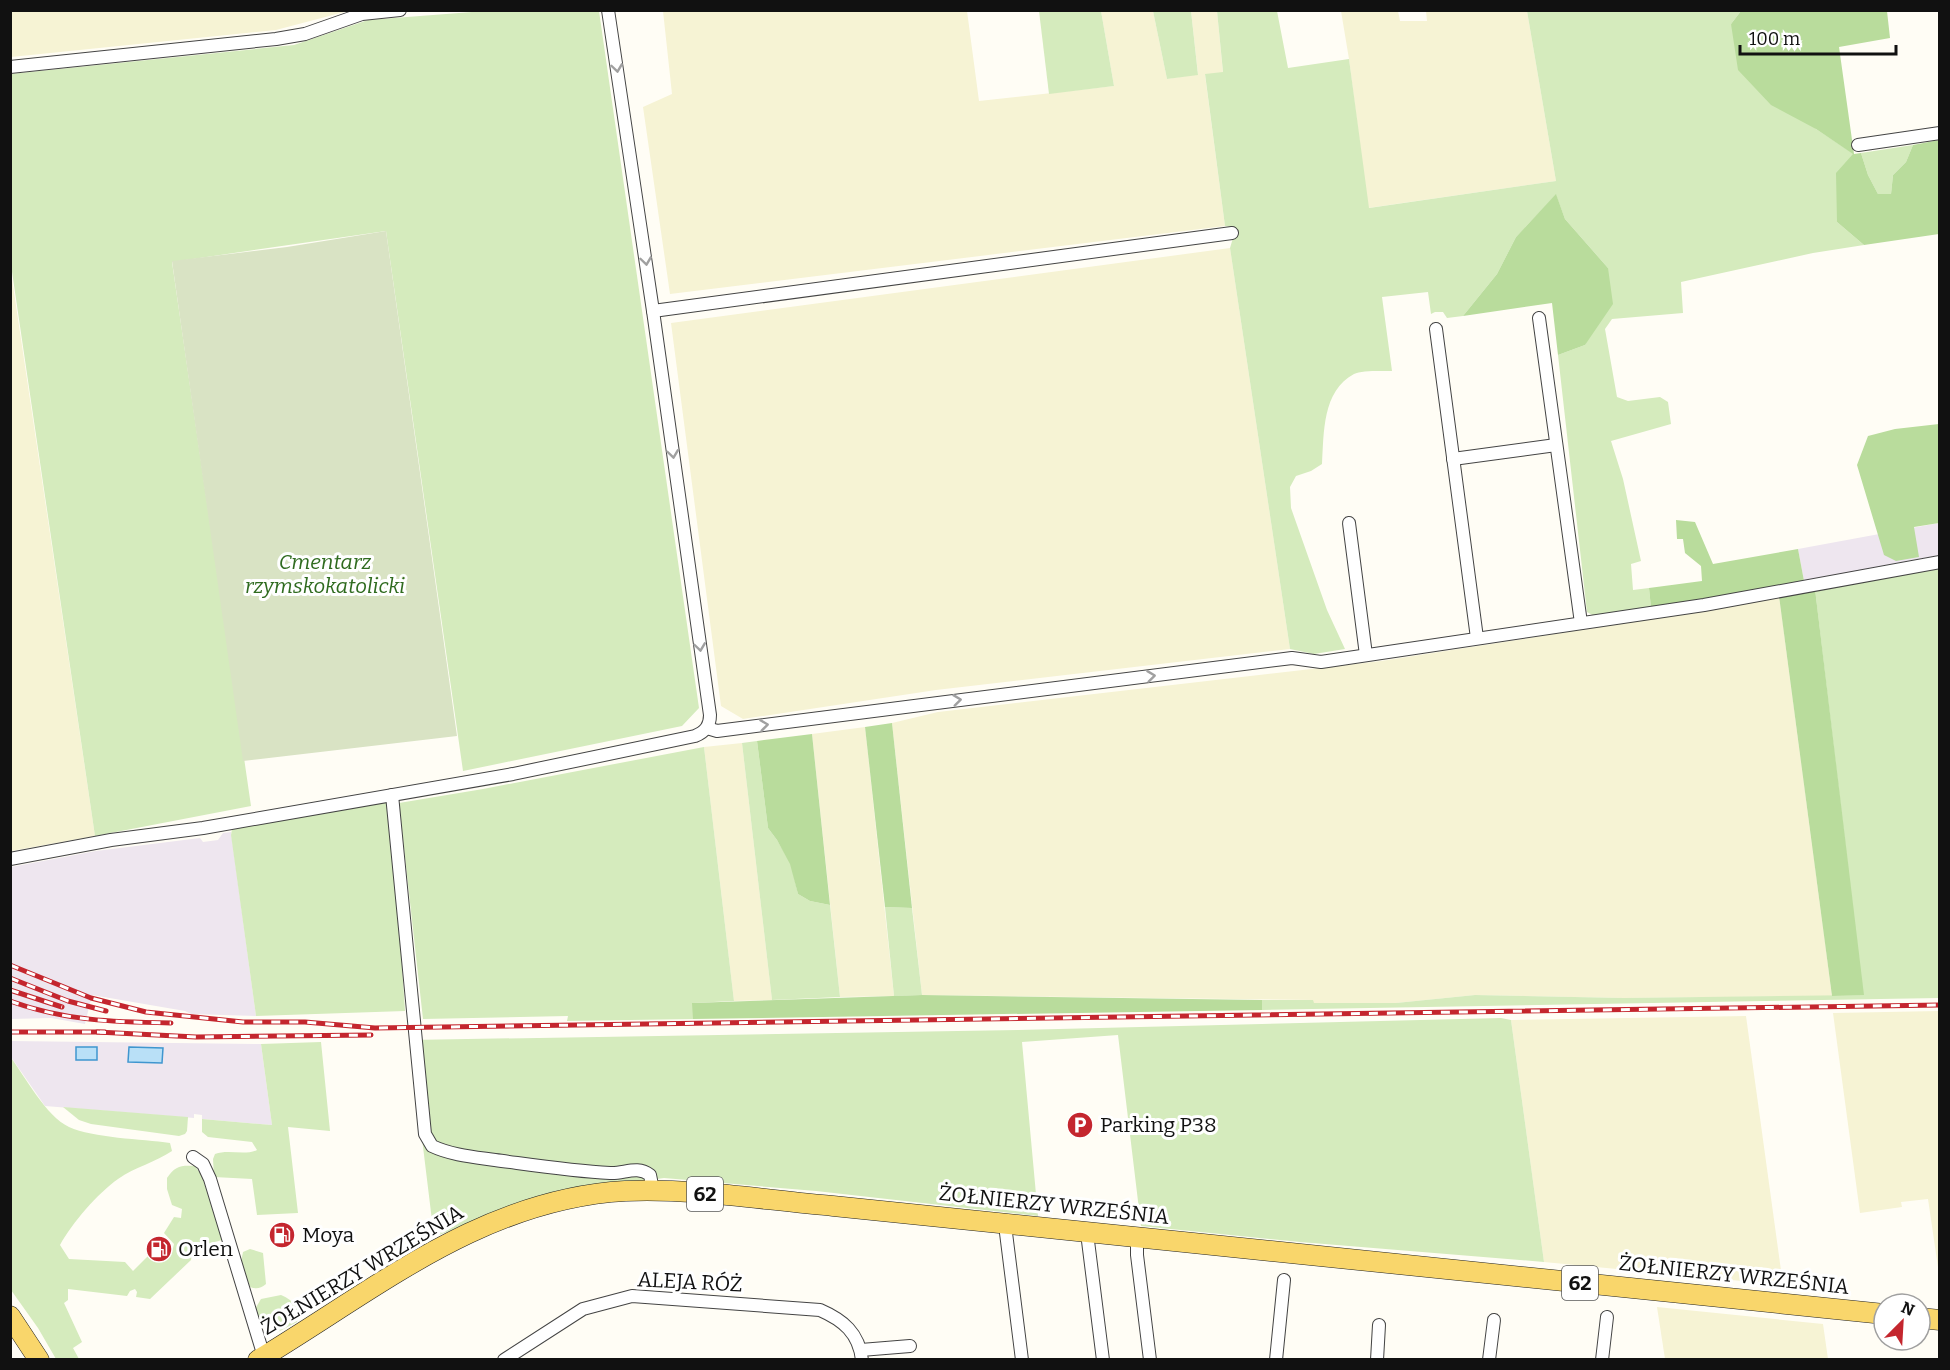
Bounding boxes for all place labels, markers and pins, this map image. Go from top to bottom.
parking icon: Parking P38 [1065,1110,1095,1140]
place label: Parking P38 [1100,1112,1217,1138]
fuel station icon: Moya [267,1220,297,1250]
place label: Moya [302,1222,355,1248]
fuel station icon: Orlen [144,1234,174,1264]
place label: Orlen [178,1236,233,1262]

